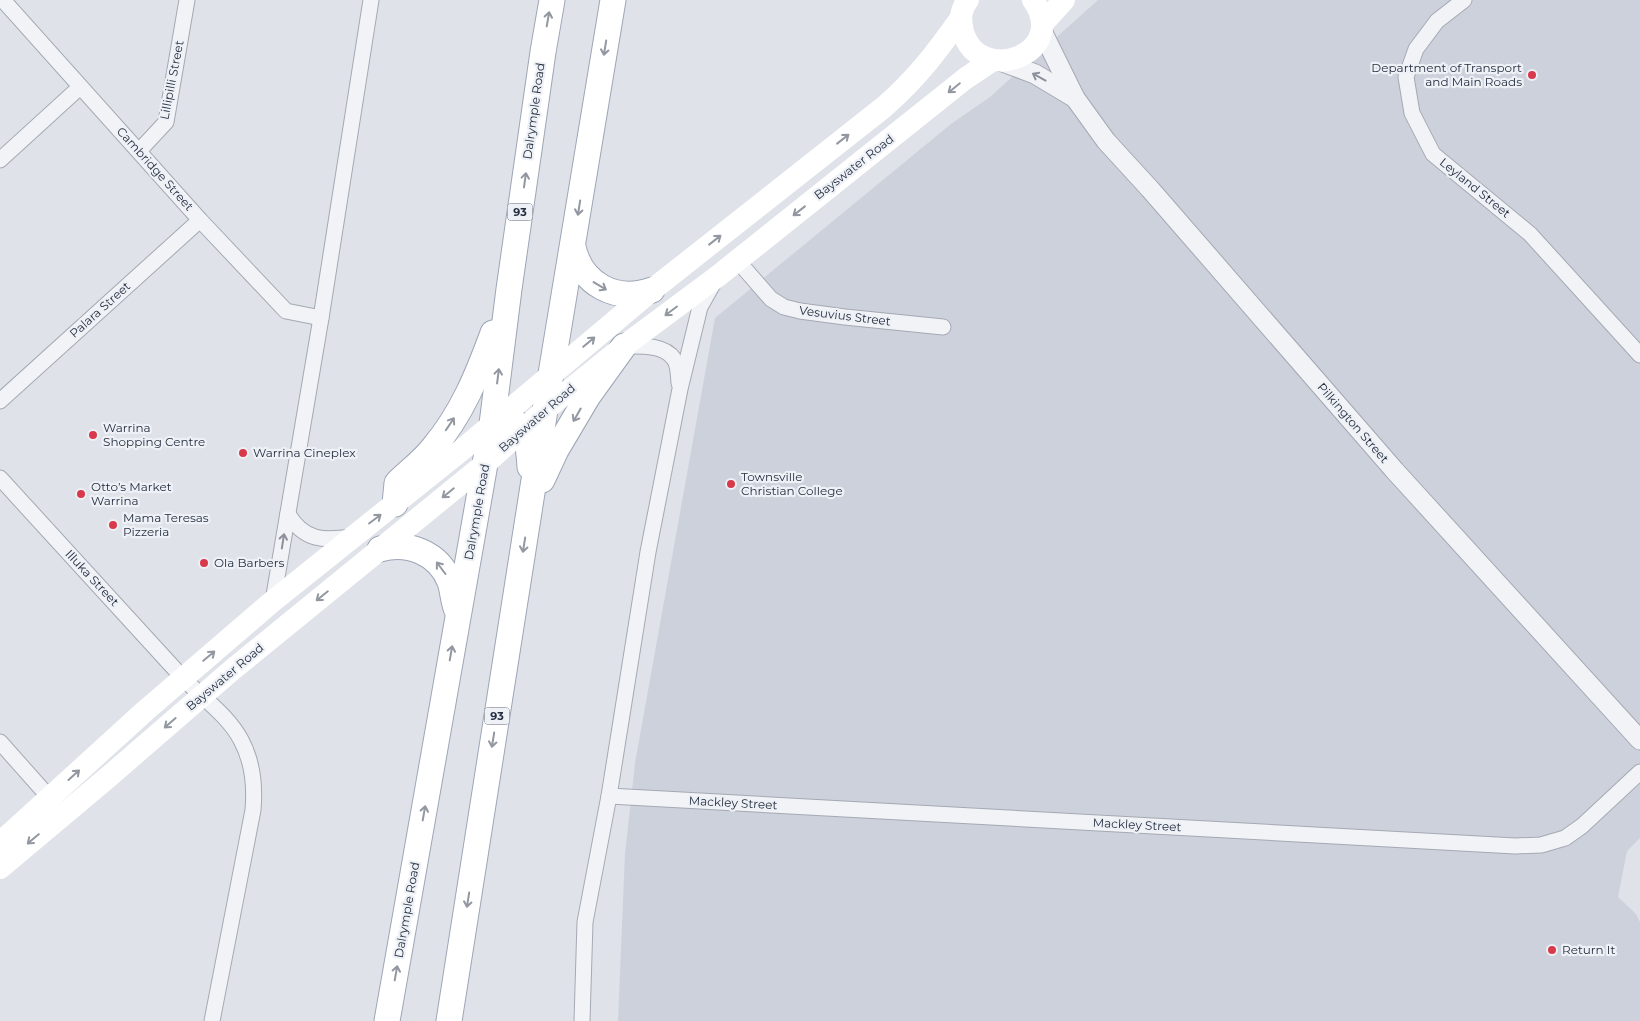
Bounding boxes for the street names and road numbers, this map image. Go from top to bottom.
street label: Lillipilli Street [156,39,187,121]
street label: Dalrymple Road [519,62,548,160]
street label: Cambridge Street [114,124,197,214]
street label: Bayswater Road [811,131,896,202]
street label: Leyland Street [1437,155,1514,221]
road number: 93 [508,203,532,220]
street label: Palara Street [66,278,133,341]
street label: Vesuvius Street [799,302,892,329]
street label: Pilkington Street [1314,379,1392,466]
street label: Bayswater Road [495,380,578,455]
street label: Dalrymple Road [461,463,492,561]
street label: Illuka Street [62,546,122,609]
street label: Bayswater Road [183,640,267,713]
road number: 93 [484,708,510,724]
street label: Mackley Street [688,793,778,812]
street label: Mackley Street [1092,815,1182,834]
street label: Dalrymple Road [391,861,422,959]

